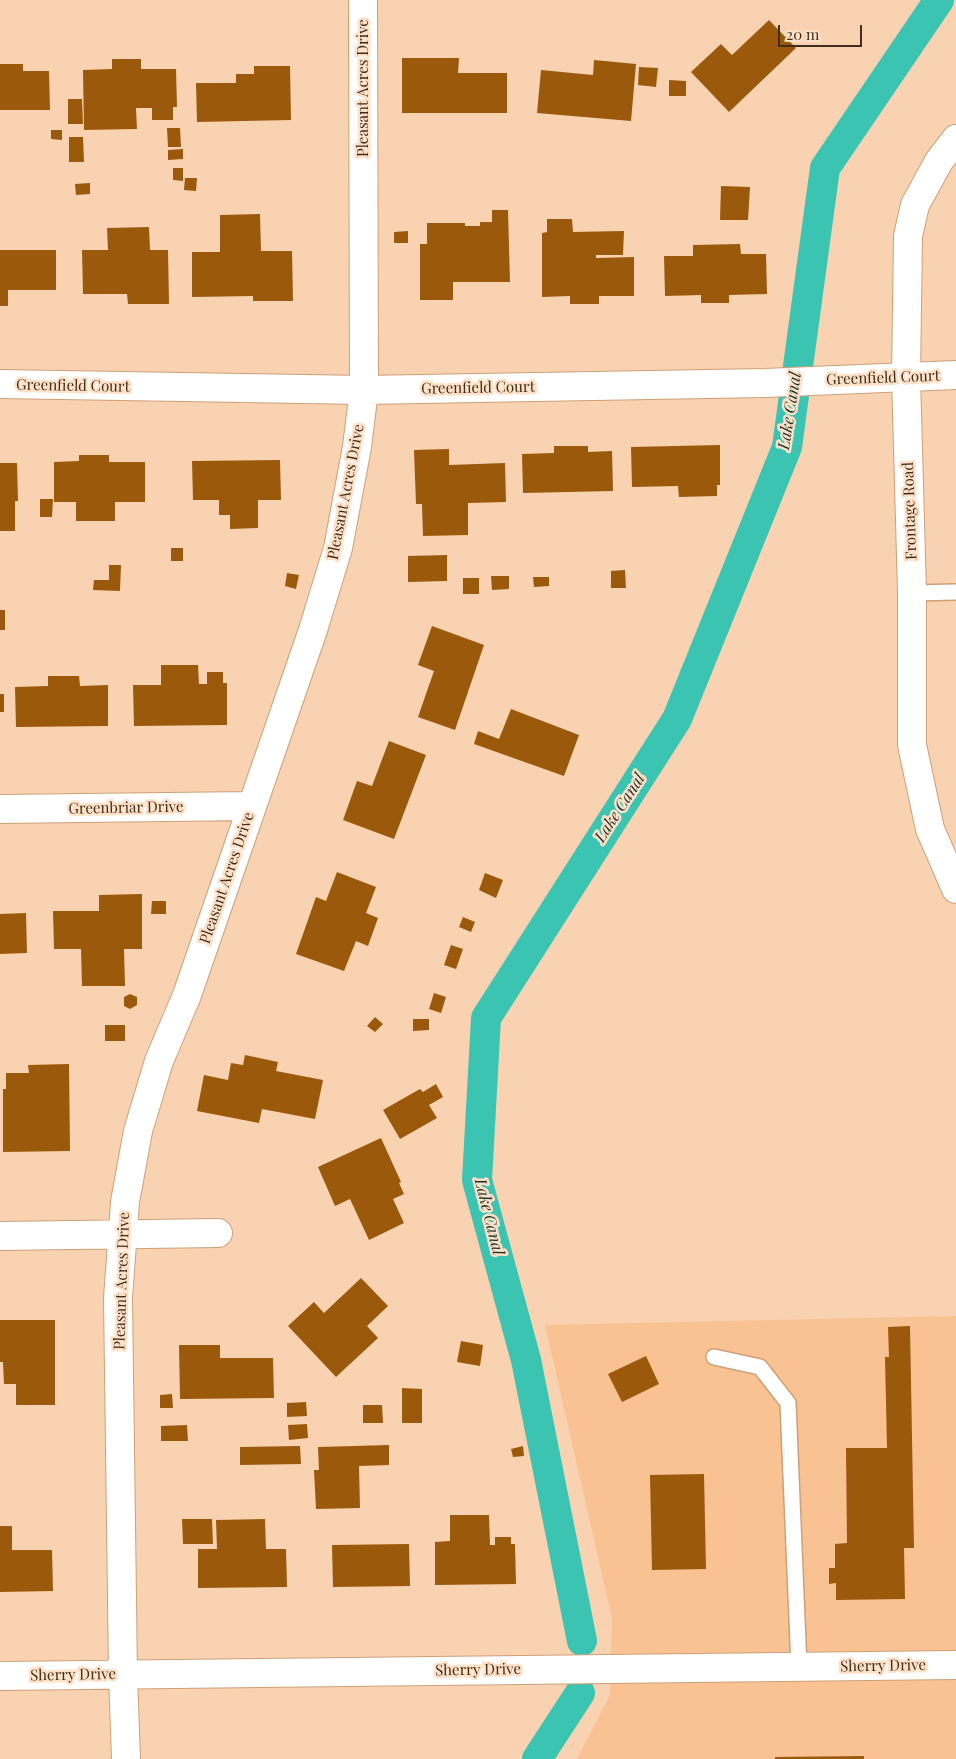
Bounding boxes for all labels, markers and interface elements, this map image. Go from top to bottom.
scale bar [781,15,865,47]
street label: Pleasant Acres Drive [354,19,372,157]
text: 20 m [786,24,819,44]
street label: Greenfield Court [826,367,940,389]
water label: Lake Canal [774,371,806,451]
street label: Greenfield Court [16,376,130,396]
street label: Greenfield Court [421,378,535,398]
street label: Pleasant Acres Drive [324,423,368,561]
street label: Frontage Road [899,462,921,560]
water label: Lake Canal [591,770,649,846]
street label: Greenbriar Drive [68,798,184,818]
street label: Pleasant Acres Drive [196,810,258,946]
water label: Lake Canal [470,1177,508,1257]
street label: Pleasant Acres Drive [111,1212,133,1350]
street label: Sherry Drive [840,1656,926,1676]
street label: Sherry Drive [435,1660,521,1680]
street label: Sherry Drive [30,1665,116,1685]

